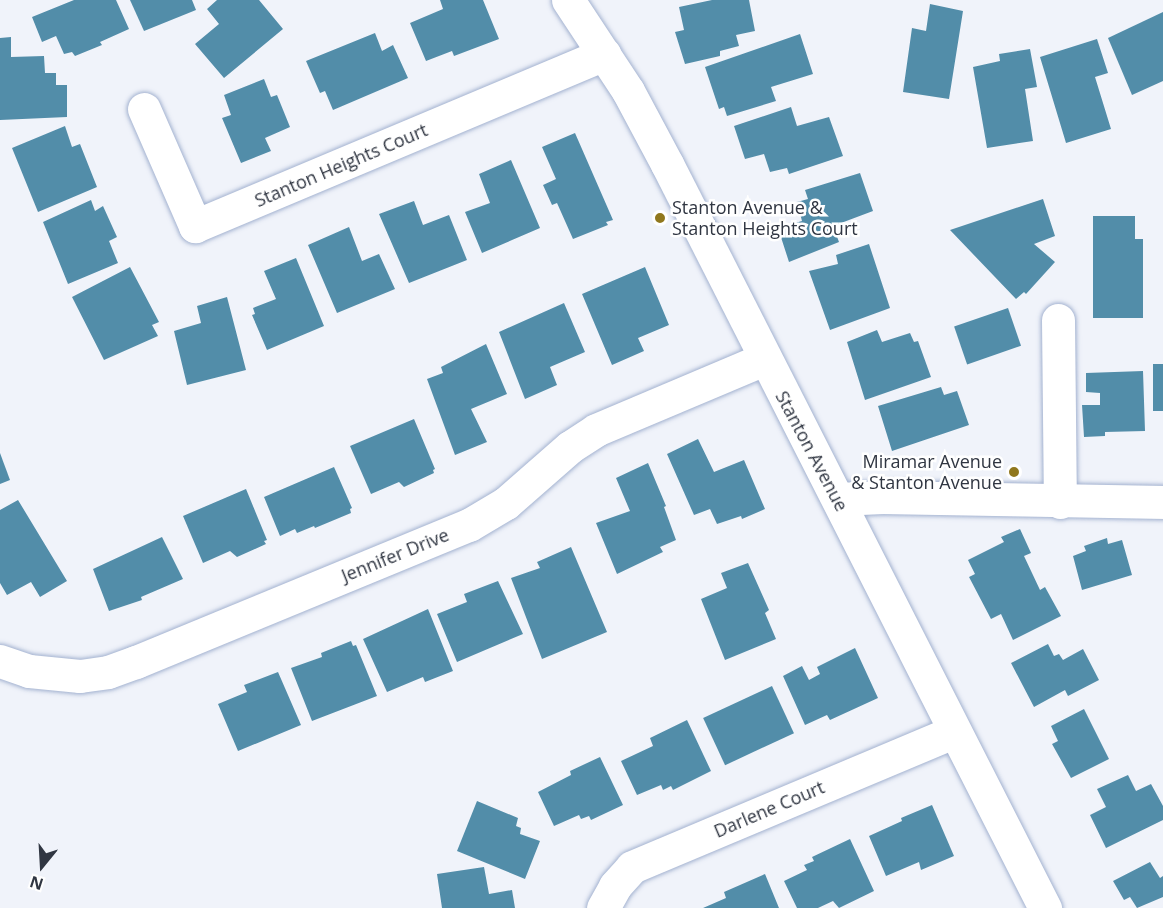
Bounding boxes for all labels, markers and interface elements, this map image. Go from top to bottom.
street label: Stanton Heights Court [251,119,431,211]
place label: Stanton Avenue & Stanton Heights Court [672,197,858,240]
marker: Stanton Avenue & Stanton Heights Court [653,211,667,225]
street label: Stanton Avenue [771,387,853,515]
place label: Miramar Avenue & Stanton Avenue [851,451,1002,494]
marker: Miramar Avenue & Stanton Avenue [1007,465,1021,479]
street label: Jennifer Drive [338,524,452,586]
street label: Darlene Court [711,776,827,842]
north arrow [12,836,72,896]
text: N [27,871,46,896]

